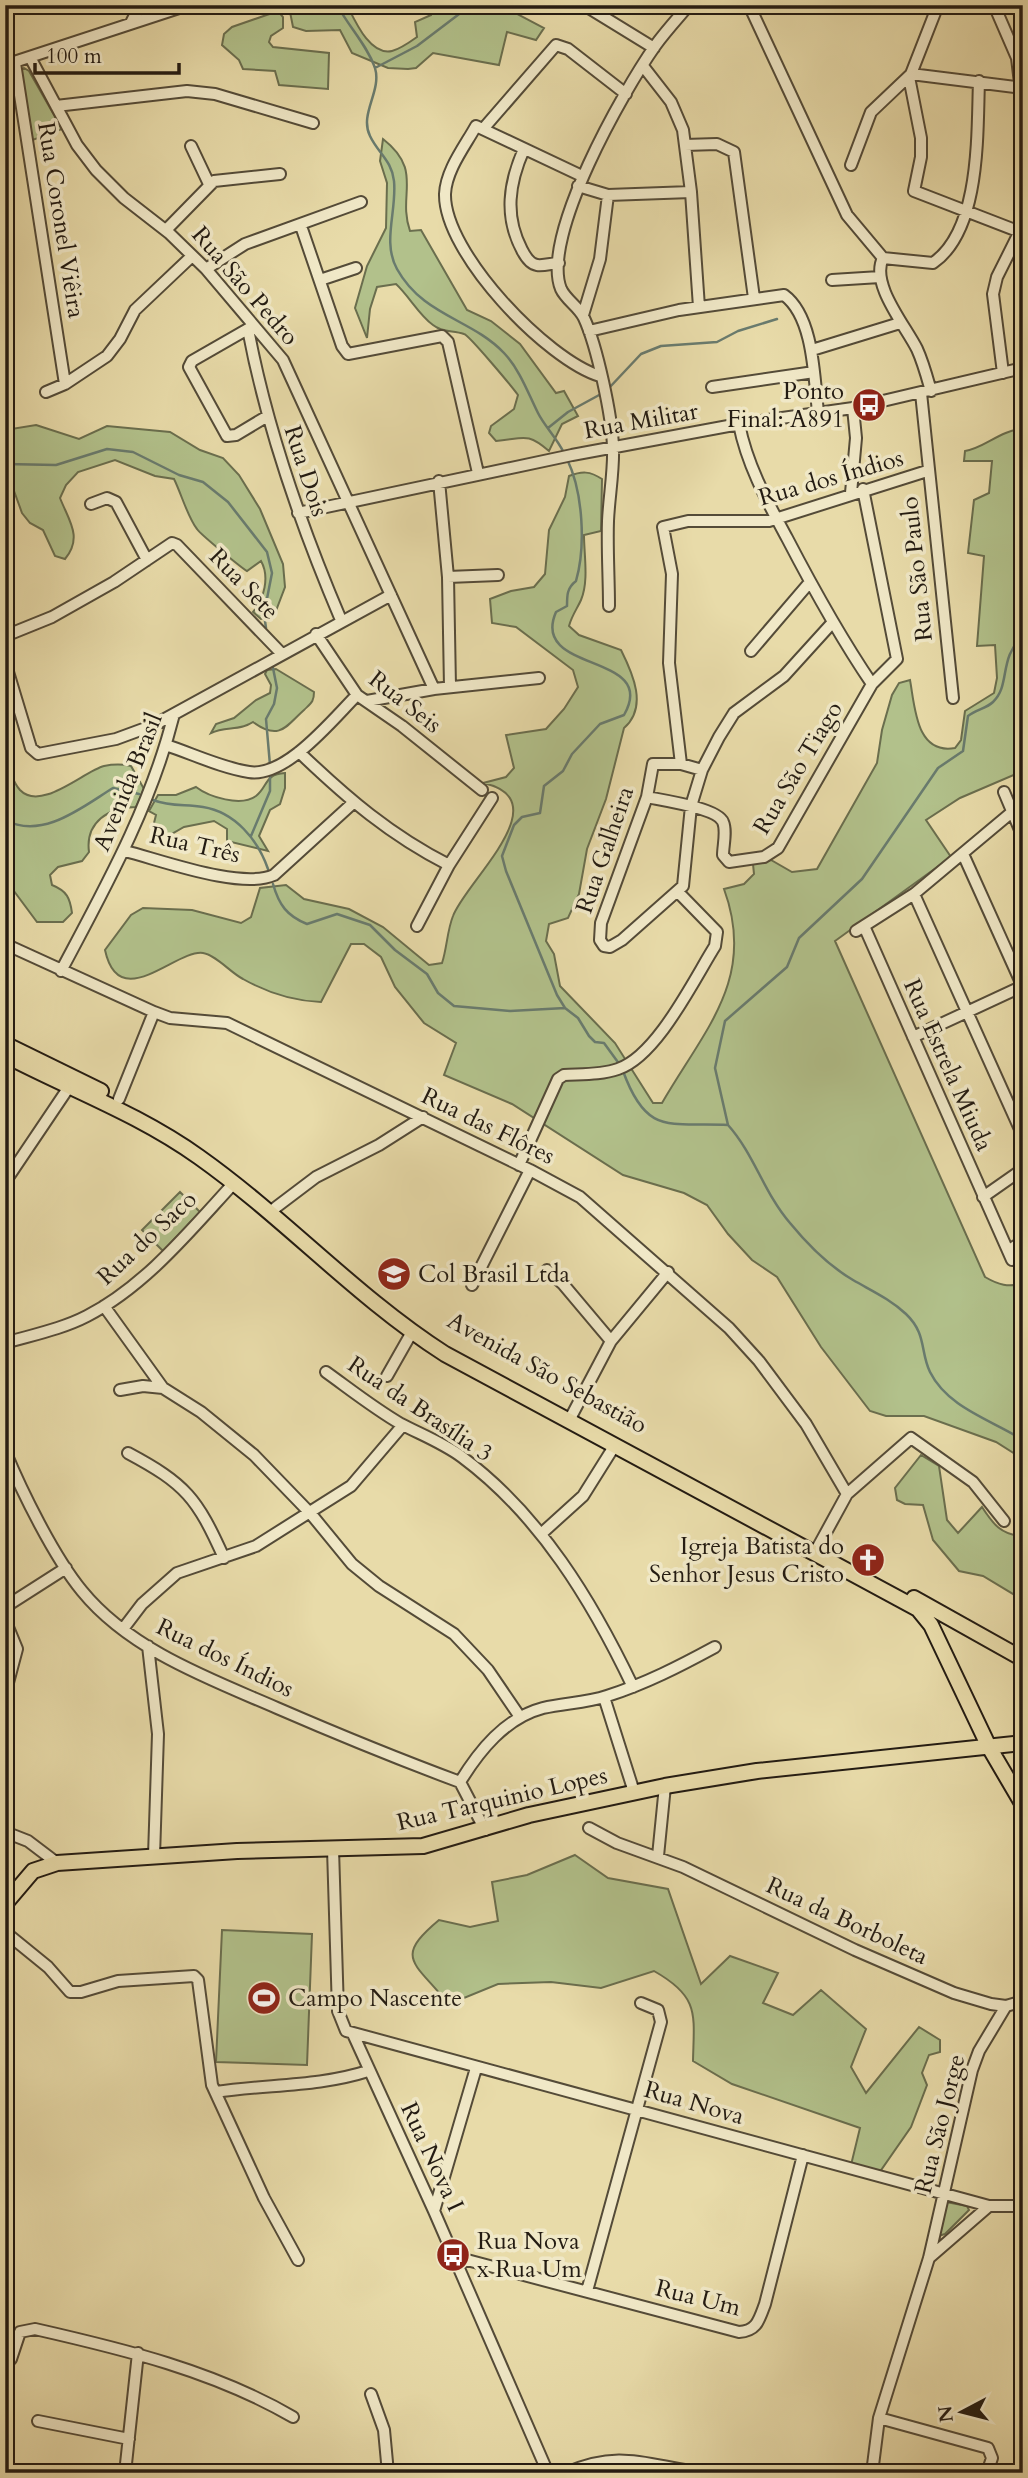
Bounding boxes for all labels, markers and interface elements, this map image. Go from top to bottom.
scale bar [35,32,178,76]
text: 100 m [46,42,102,71]
street label: Rua Coronel Viêira [29,120,93,321]
street label: Rua São Pedro [184,219,306,353]
place label: Ponto Final: A891 [727,375,844,436]
bus stop icon: Ponto Final: A891 [850,386,888,424]
street label: Rua Militar [581,395,701,447]
street label: Rua Dois [276,421,336,521]
street label: Rua dos Índios [755,442,907,514]
street label: Rua São Paulo [893,495,941,643]
street label: Rua Sete [202,541,286,627]
street label: Rua Seis [362,663,448,741]
street label: Rua São Tiago [745,695,851,841]
street label: Avenida Brasil [85,708,171,856]
street label: Rua Galheira [568,782,642,918]
street label: Rua Três [147,819,243,871]
street label: Rua Estrela Miuda [895,974,1001,1157]
street label: Rua das Flôres [416,1079,560,1173]
street label: Rua do Saco [90,1183,204,1293]
school or university icon: Col Brasil Ltda [375,1255,413,1293]
place label: Col Brasil Ltda [418,1258,571,1291]
street label: Avenida São Sebastião [441,1304,653,1442]
street label: Rua da Brasília 3 [341,1348,499,1470]
place label: Igreja Batista do Senhor Jesus Cristo [649,1530,844,1591]
church icon: Igreja Batista do Senhor Jesus Cristo [849,1541,887,1579]
street label: Rua dos Índios [151,1610,299,1706]
street label: Rua Tarquinio Lopes [393,1759,611,1839]
street label: Rua da Borboleta [761,1869,934,1973]
sports icon: Campo Nascente [245,1979,283,2017]
place label: Campo Nascente [288,1982,462,2015]
street label: Rua São Jorge [907,2051,973,2197]
street label: Rua Nova [640,2073,748,2133]
street label: Rua Nova I [392,2097,472,2217]
place label: Rua Nova x Rua Um [477,2225,583,2286]
bus stop icon: Rua Nova x Rua Um [434,2236,472,2274]
street label: Rua Um [652,2272,745,2325]
north arrow [926,2376,996,2446]
text: N [932,2404,960,2424]

